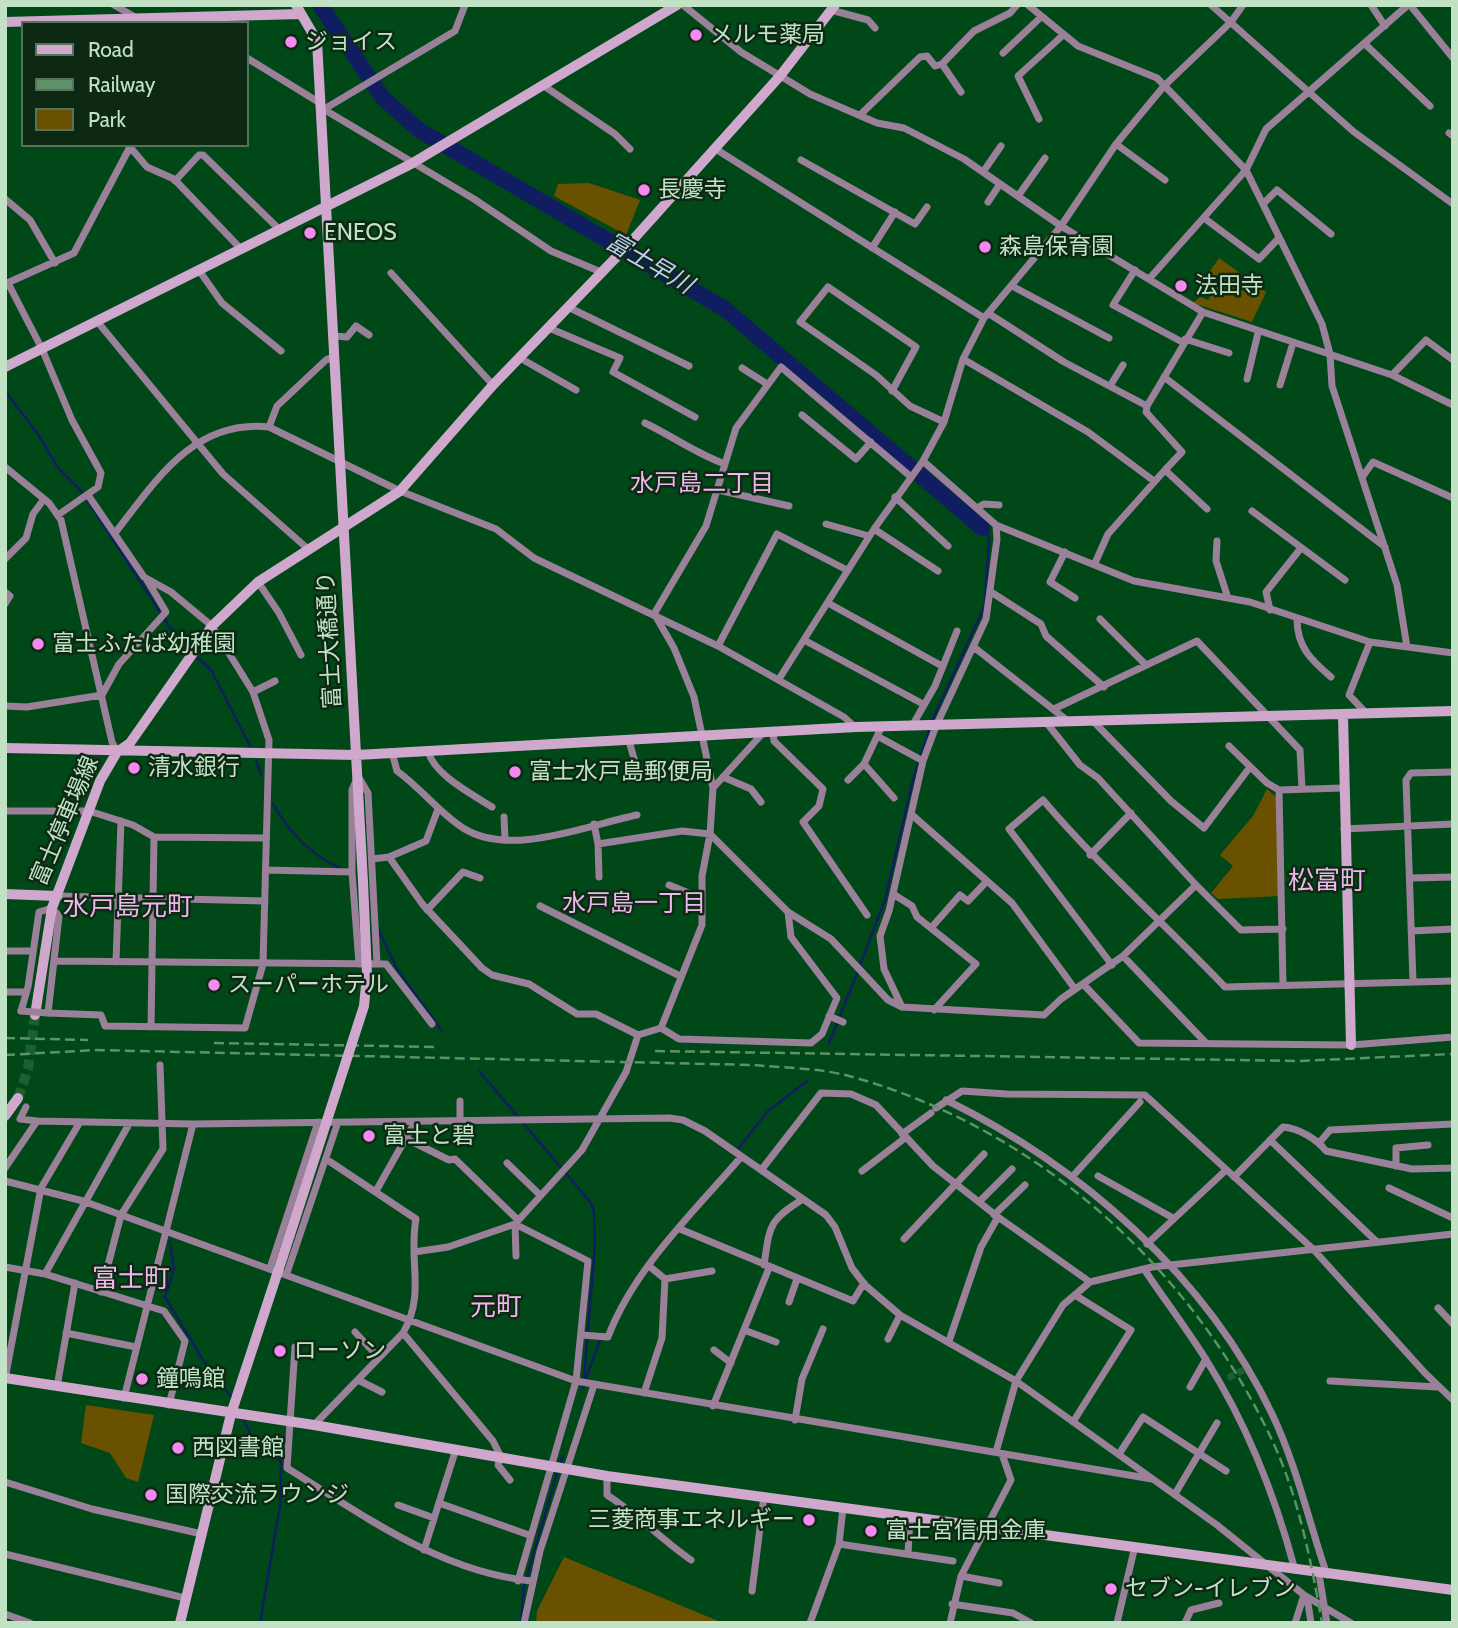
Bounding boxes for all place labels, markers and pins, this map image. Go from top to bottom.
place label: メルモ薬局 [710,21,825,49]
marker: メルモ薬局 [688,27,704,43]
place label: ジョイス [305,28,397,56]
marker: ジョイス [283,34,299,50]
place label: 長慶寺 [658,176,727,204]
marker: 長慶寺 [636,182,652,198]
place label: ENEOS [324,219,397,247]
marker: ENEOS [302,225,318,241]
place label: 森島保育園 [999,233,1114,261]
marker: 森島保育園 [977,239,993,255]
place label: 法田寺 [1195,272,1264,300]
marker: 法田寺 [1173,278,1189,294]
place label: 富士ふたば幼稚園 [52,630,236,658]
marker: 富士ふたば幼稚園 [30,636,46,652]
place label: 清水銀行 [148,754,240,782]
place label: 富士水戸島郵便局 [529,758,713,786]
marker: 清水銀行 [126,760,142,776]
marker: 富士水戸島郵便局 [507,764,523,780]
place label: スーパーホテル [228,971,389,999]
marker: スーパーホテル [206,977,222,993]
place label: 富士と碧 [383,1122,475,1150]
marker: 富士と碧 [361,1128,377,1144]
place label: ローソン [294,1337,386,1365]
marker: ローソン [272,1343,288,1359]
place label: 鐘鳴館 [156,1365,225,1393]
marker: 鐘鳴館 [134,1371,150,1387]
place label: 西図書館 [192,1434,284,1462]
marker: 西図書館 [170,1440,186,1456]
place label: 国際交流ラウンジ [165,1481,349,1509]
marker: 国際交流ラウンジ [143,1487,159,1503]
place label: 三菱商事エネルギー [588,1506,795,1534]
marker: 三菱商事エネルギー [801,1512,817,1528]
place label: 富士宮信用金庫 [885,1517,1046,1545]
marker: 富士宮信用金庫 [863,1523,879,1539]
place label: セブン-イレブン [1125,1575,1296,1603]
marker: セブン-イレブン [1103,1581,1119,1597]

